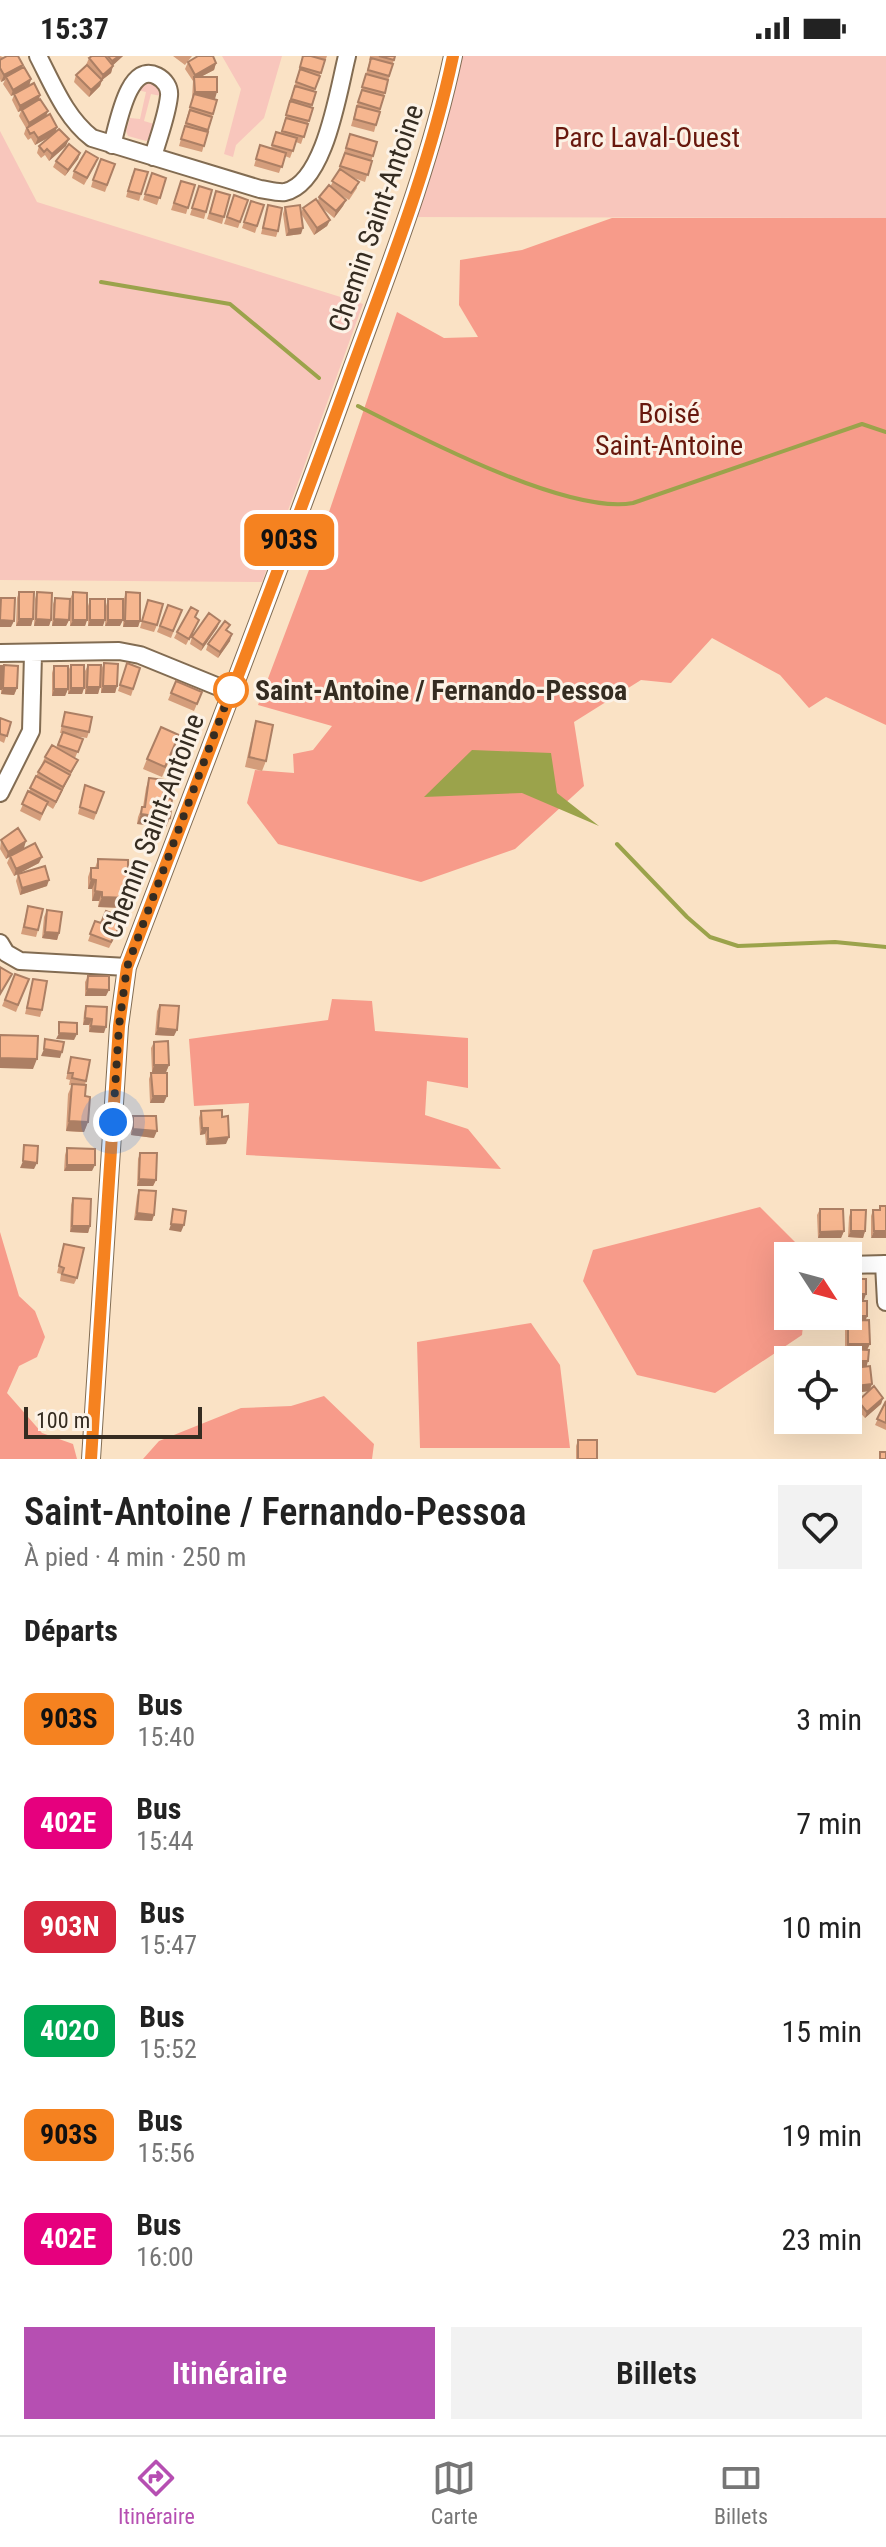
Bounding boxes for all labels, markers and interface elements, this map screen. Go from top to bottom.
text: 15:37 [40,11,109,46]
street label: Chemin Saint-Antoine [322,100,430,336]
park label: Parc Laval-Ouest [554,121,740,154]
park label: Boisé Saint-Antoine [595,397,743,462]
line badge: 903S [233,514,345,566]
text: 903S [260,523,318,556]
marker: Saint-Antoine / Fernando-Pessoa [214,673,248,707]
place label: Saint-Antoine / Fernando-Pessoa [255,674,627,707]
street label: Chemin Saint-Antoine [95,709,211,943]
your location [93,1102,133,1142]
north arrow [774,1242,862,1330]
map controls [774,1242,862,1434]
button: locate [774,1346,862,1434]
scale bar [24,1403,202,1439]
text: 100 m [36,1408,90,1433]
button: heart [778,1485,862,1569]
text: Saint-Antoine / Fernando-Pessoa [24,1490,526,1534]
text: À pied · 4 min · 250 m [24,1542,246,1572]
text: Départs [24,1613,118,1648]
text: Bus [138,1687,183,1722]
text: 903S [40,1702,98,1735]
text: 3 min [796,1702,862,1737]
text: 15:40 [138,1722,195,1752]
text: Bus [136,1791,181,1826]
text: 402E [40,1806,96,1839]
text: 7 min [796,1806,862,1841]
text: 15:44 [136,1826,194,1856]
text: Bus [140,1895,185,1930]
text: 903N [40,1910,100,1943]
text: 10 min [781,1910,862,1945]
text: 15:47 [140,1930,197,1960]
text: Bus [139,1999,185,2034]
text: 402O [40,2014,99,2047]
text: 15 min [781,2014,862,2049]
text: 15:52 [139,2034,197,2064]
text: Bus [138,2103,183,2138]
text: 903S [40,2118,98,2151]
text: 19 min [781,2118,862,2153]
text: 15:56 [138,2138,195,2168]
text: Bus [136,2207,181,2242]
text: 402E [40,2222,96,2255]
text: 23 min [781,2222,862,2257]
text: 16:00 [136,2242,194,2272]
button: Itinéraire [24,2327,435,2419]
button: Billets [451,2327,862,2419]
tab: Itinéraire [118,2456,195,2529]
tab: Carte [431,2456,478,2529]
tab: Billets [714,2456,768,2529]

